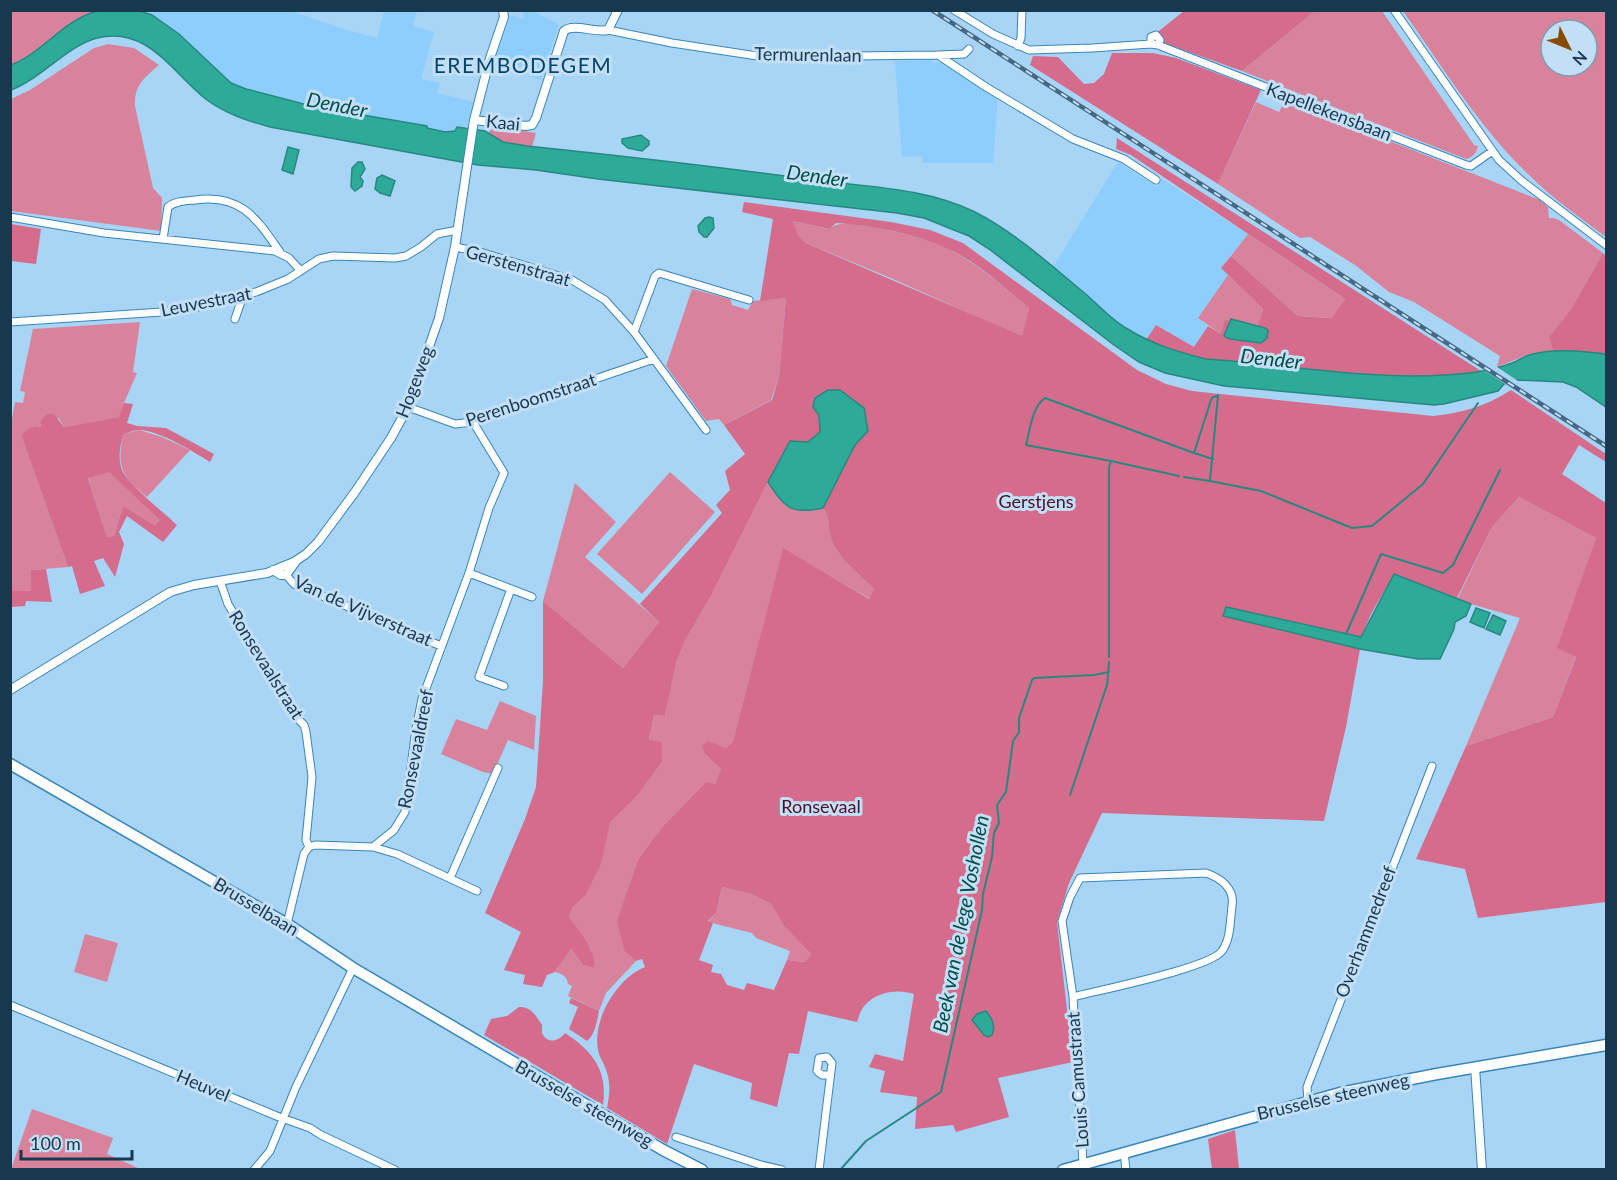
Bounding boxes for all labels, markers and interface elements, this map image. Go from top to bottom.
north arrow [1539,18,1599,78]
street label: Termurenlaan [754,42,862,66]
text: N [1569,48,1591,70]
district label: EREMBODEGEM [434,52,612,77]
street label: Kapellekensbaan [1264,77,1395,145]
water label: Dender [305,86,371,122]
street label: Kaai [485,109,521,135]
water label: Dender [785,159,850,191]
street label: Gerstenstraat [463,240,574,291]
street label: Leuvestraat [159,281,253,321]
street label: Hogeweg [390,343,438,421]
water label: Dender [1239,343,1304,373]
street label: Perenboomstraat [463,367,599,430]
park label: Gerstjens [999,490,1074,512]
street label: Van de Vijverstraat [291,570,436,651]
street label: Ronsevaalstraat [225,606,309,723]
street label: Ronsevaaldreef [393,687,437,810]
park label: Ronsevaal [781,795,861,817]
water label: Beek van de lege Voshollen [927,813,993,1035]
street label: Overhammedreef [1330,862,1401,1000]
street label: Brusselbaan [210,872,303,940]
street label: Louis Camustraat [1061,1011,1093,1149]
street label: Brusselse steenweg [512,1055,657,1152]
street label: Heuvel [173,1064,233,1106]
street label: Brusselse steenweg [1255,1068,1411,1124]
scale bar [21,1123,132,1161]
text: 100 m [30,1132,81,1154]

